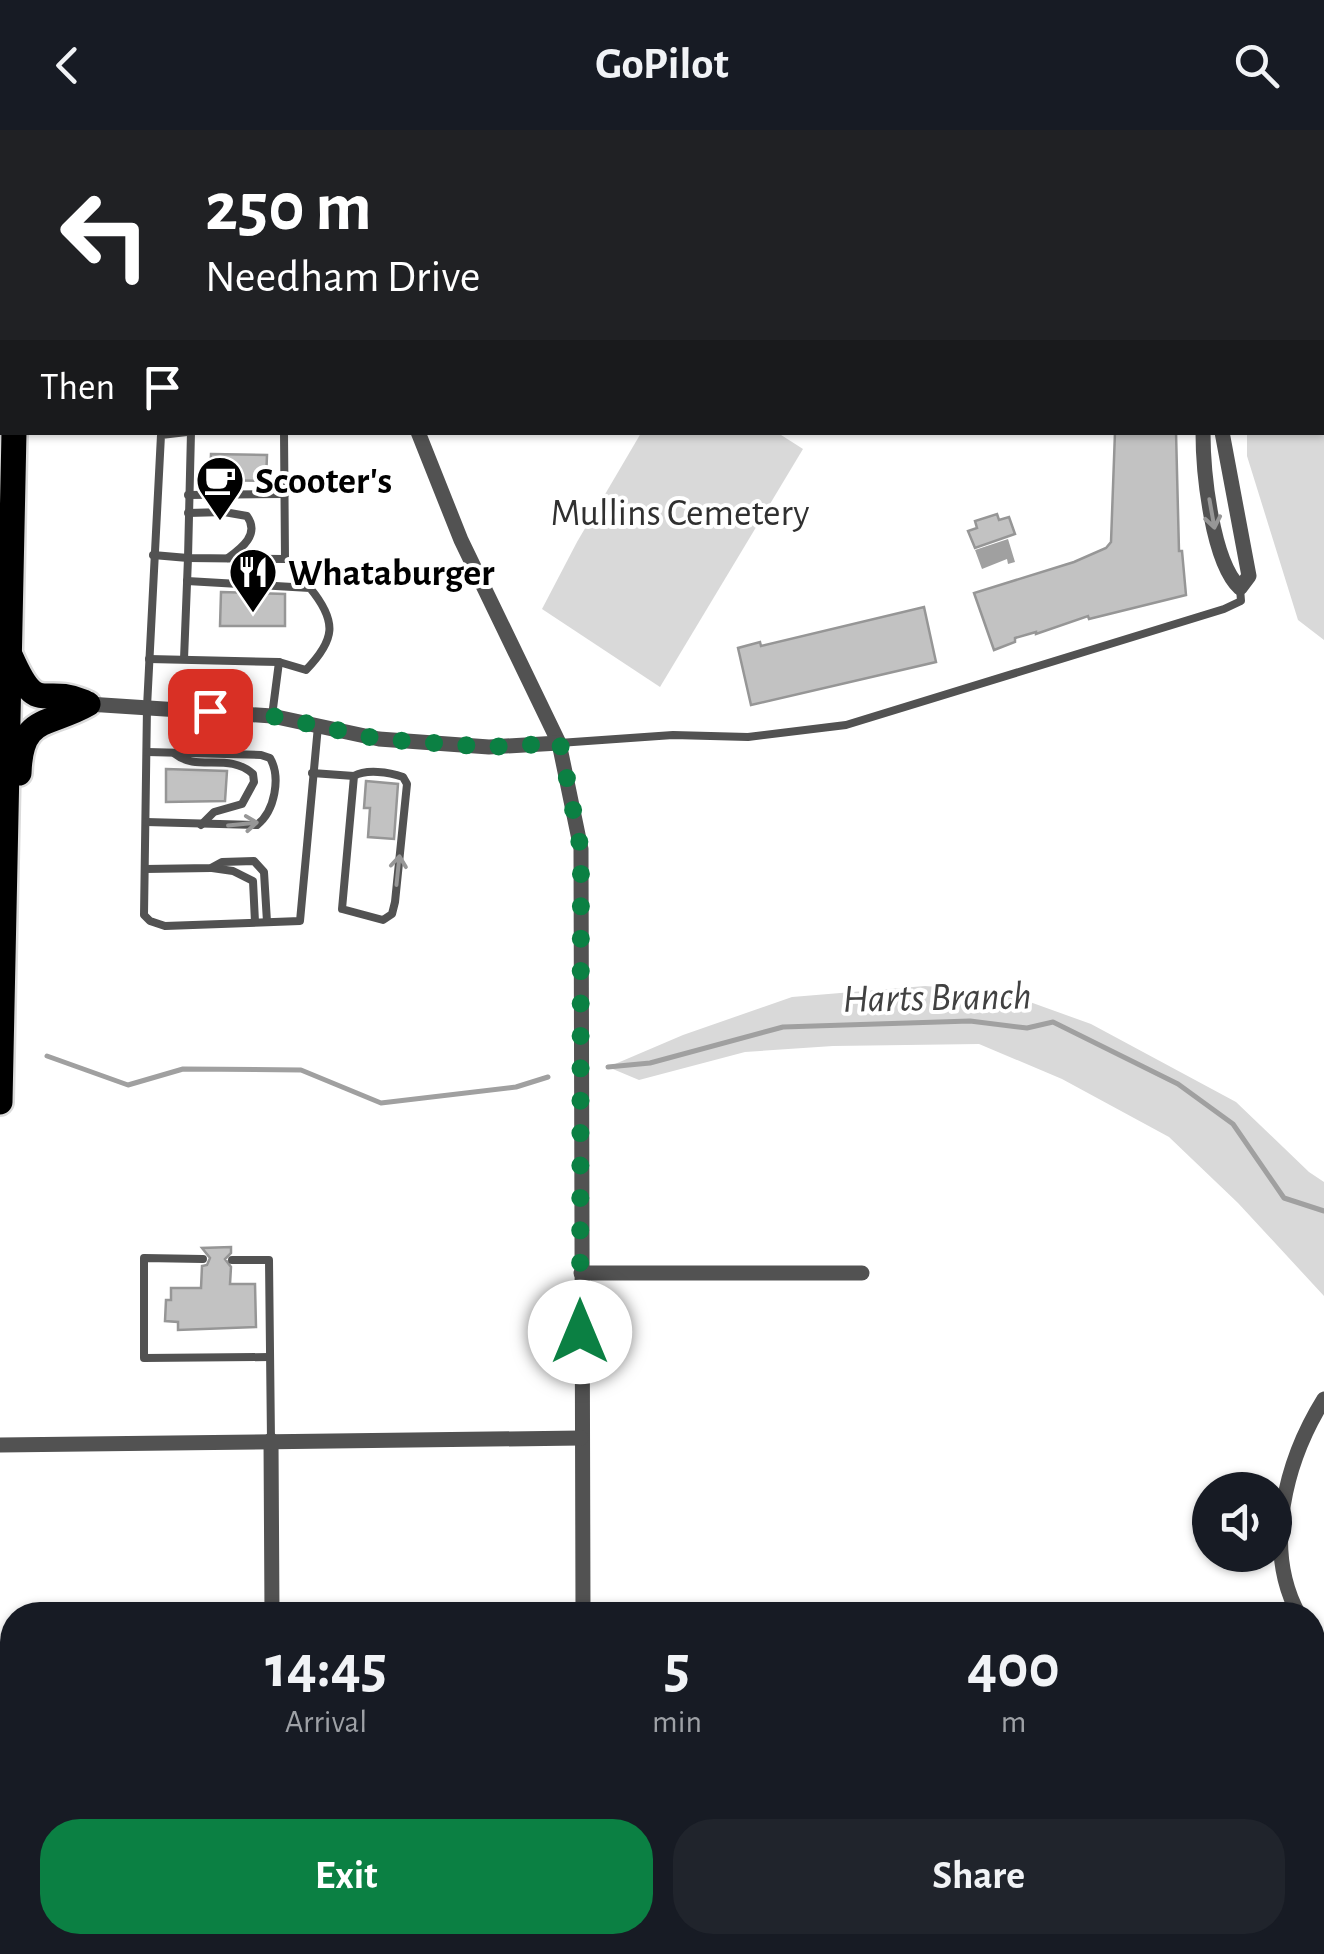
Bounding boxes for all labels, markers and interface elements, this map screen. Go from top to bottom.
icon: back [40,38,95,93]
icon: search [1229,38,1284,93]
text: GoPilot [595,42,729,87]
icon: left [40,170,170,300]
text: 250 m [205,173,372,243]
text: Needham Drive [205,255,480,300]
icon: arrive [135,360,190,415]
text: Then [40,369,115,407]
cafe icon: Scooter's [194,454,246,522]
place label: Scooter's [255,463,392,501]
park label: Mullins Cemetery [550,495,810,533]
one-way arrow [1204,497,1223,529]
restaurant icon: Whataburger [227,546,279,614]
place label: Whataburger [288,555,495,593]
pin [168,669,253,754]
icon: arrive [183,684,238,739]
one-way arrow [226,814,259,833]
one-way arrow [389,854,408,886]
water label: Harts Branch [842,976,1032,1020]
position arrow [528,1280,632,1384]
map controls [1192,1472,1292,1572]
button: sound [1192,1472,1292,1572]
text: 14:45 [265,1638,387,1698]
text: 5 [664,1638,690,1698]
text: 400 [967,1638,1060,1698]
text: Arrival [285,1706,367,1738]
text: min [652,1706,702,1738]
text: m [1001,1706,1026,1738]
button: Exit [40,1819,653,1934]
button: Share [673,1819,1285,1934]

